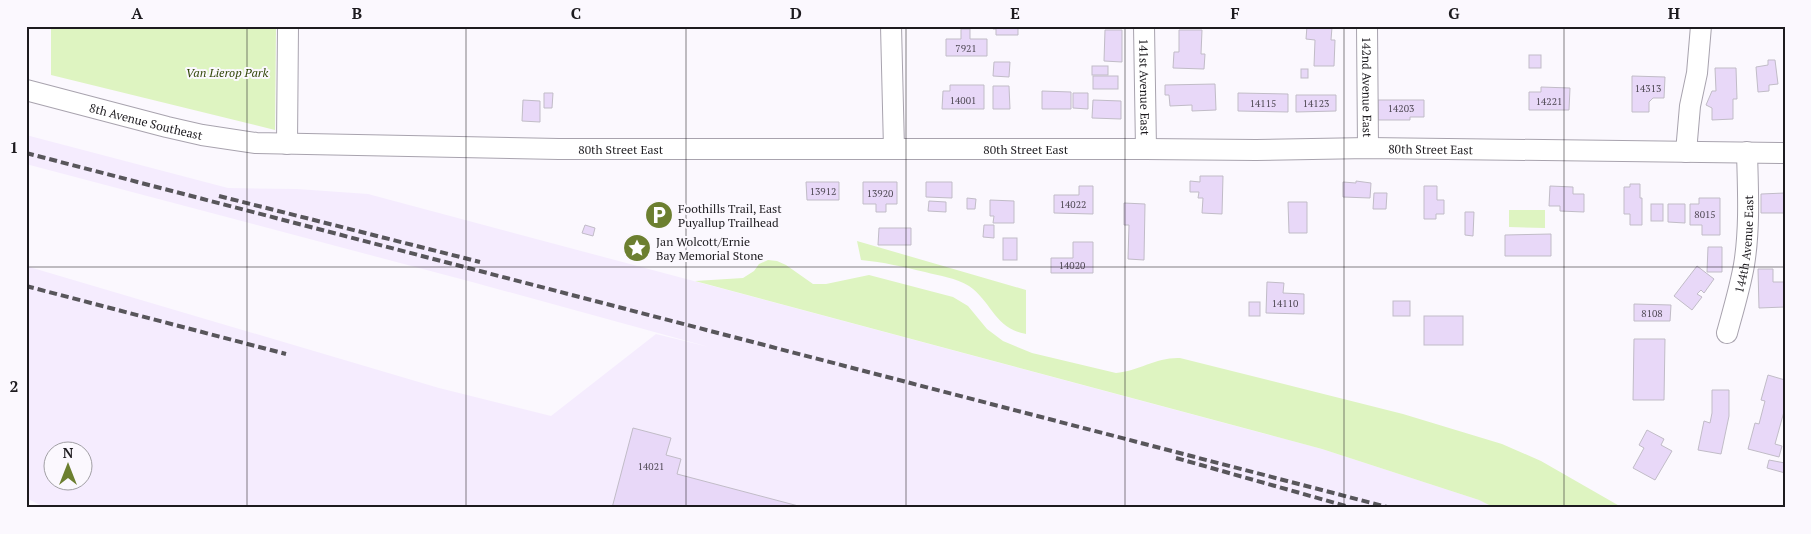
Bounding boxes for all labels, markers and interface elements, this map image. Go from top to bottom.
text: A [131,2,143,24]
text: B [352,2,362,24]
text: C [571,2,581,24]
text: D [790,2,802,24]
text: E [1010,2,1020,24]
text: F [1230,2,1240,24]
text: G [1448,2,1460,24]
text: H [1668,2,1680,24]
street label: 142nd Avenue East [1360,37,1375,138]
street label: 141st Avenue East [1137,39,1153,136]
house number: 7921 [955,42,977,55]
park label: Van Lierop Park [186,65,268,80]
house number: 14313 [1635,82,1661,95]
house number: 14001 [950,94,976,107]
house number: 14221 [1536,95,1562,108]
house number: 14115 [1250,97,1276,110]
house number: 14123 [1303,97,1329,110]
street label: 8th Avenue Southeast [88,99,205,143]
house number: 14203 [1388,102,1414,115]
text: 1 [9,136,19,158]
street label: 80th Street East [1388,141,1474,157]
street label: 80th Street East [578,142,664,157]
street label: 80th Street East [983,142,1069,157]
house number: 13912 [810,185,836,198]
house number: 13920 [867,187,893,200]
street label: 144th Avenue East [1731,195,1756,294]
house number: 14022 [1060,198,1086,211]
parking icon: Foothills Trail, East Puyallup Trailhead [644,200,674,230]
place label: Foothills Trail, East Puyallup Trailhead [678,201,782,230]
house number: 8015 [1694,208,1716,221]
place icon: Jan Wolcott/Ernie Bay Memorial Stone [622,233,652,263]
place label: Jan Wolcott/Ernie Bay Memorial Stone [656,234,763,263]
house number: 14020 [1059,259,1085,272]
house number: 14110 [1272,297,1298,310]
house number: 8108 [1641,307,1663,320]
text: 2 [9,375,19,397]
north arrow [42,442,92,492]
text: N [63,443,74,462]
house number: 14021 [638,460,664,473]

